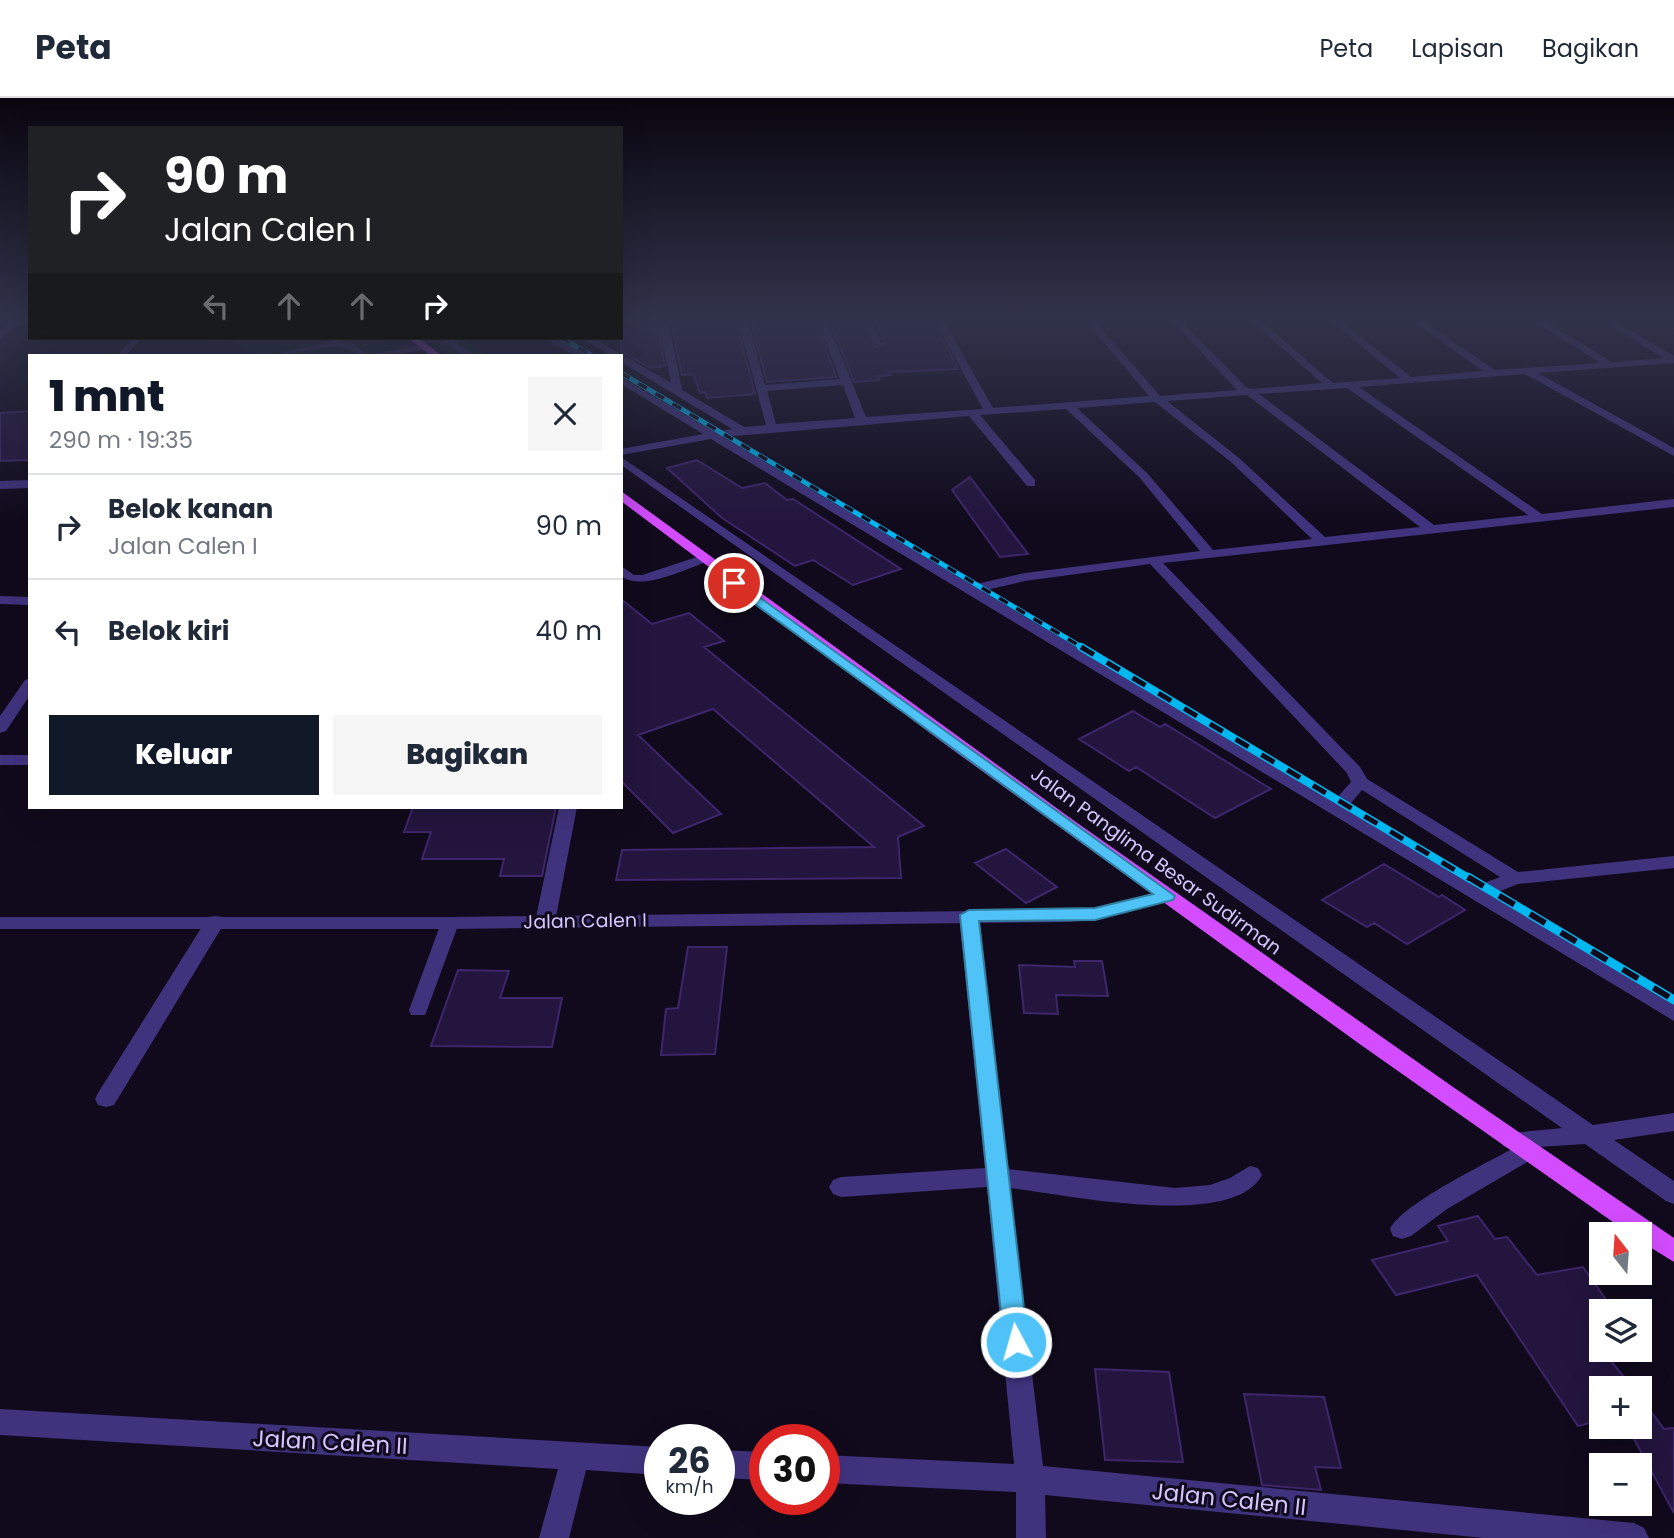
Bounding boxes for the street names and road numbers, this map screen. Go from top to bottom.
street label: Jalan Panglima Besar Sudirman [1025,761,1287,961]
street label: Jalan Calen I [523,906,647,936]
street label: Jalan Calen II [252,1422,408,1462]
street label: Jalan Calen II [1150,1475,1308,1523]

